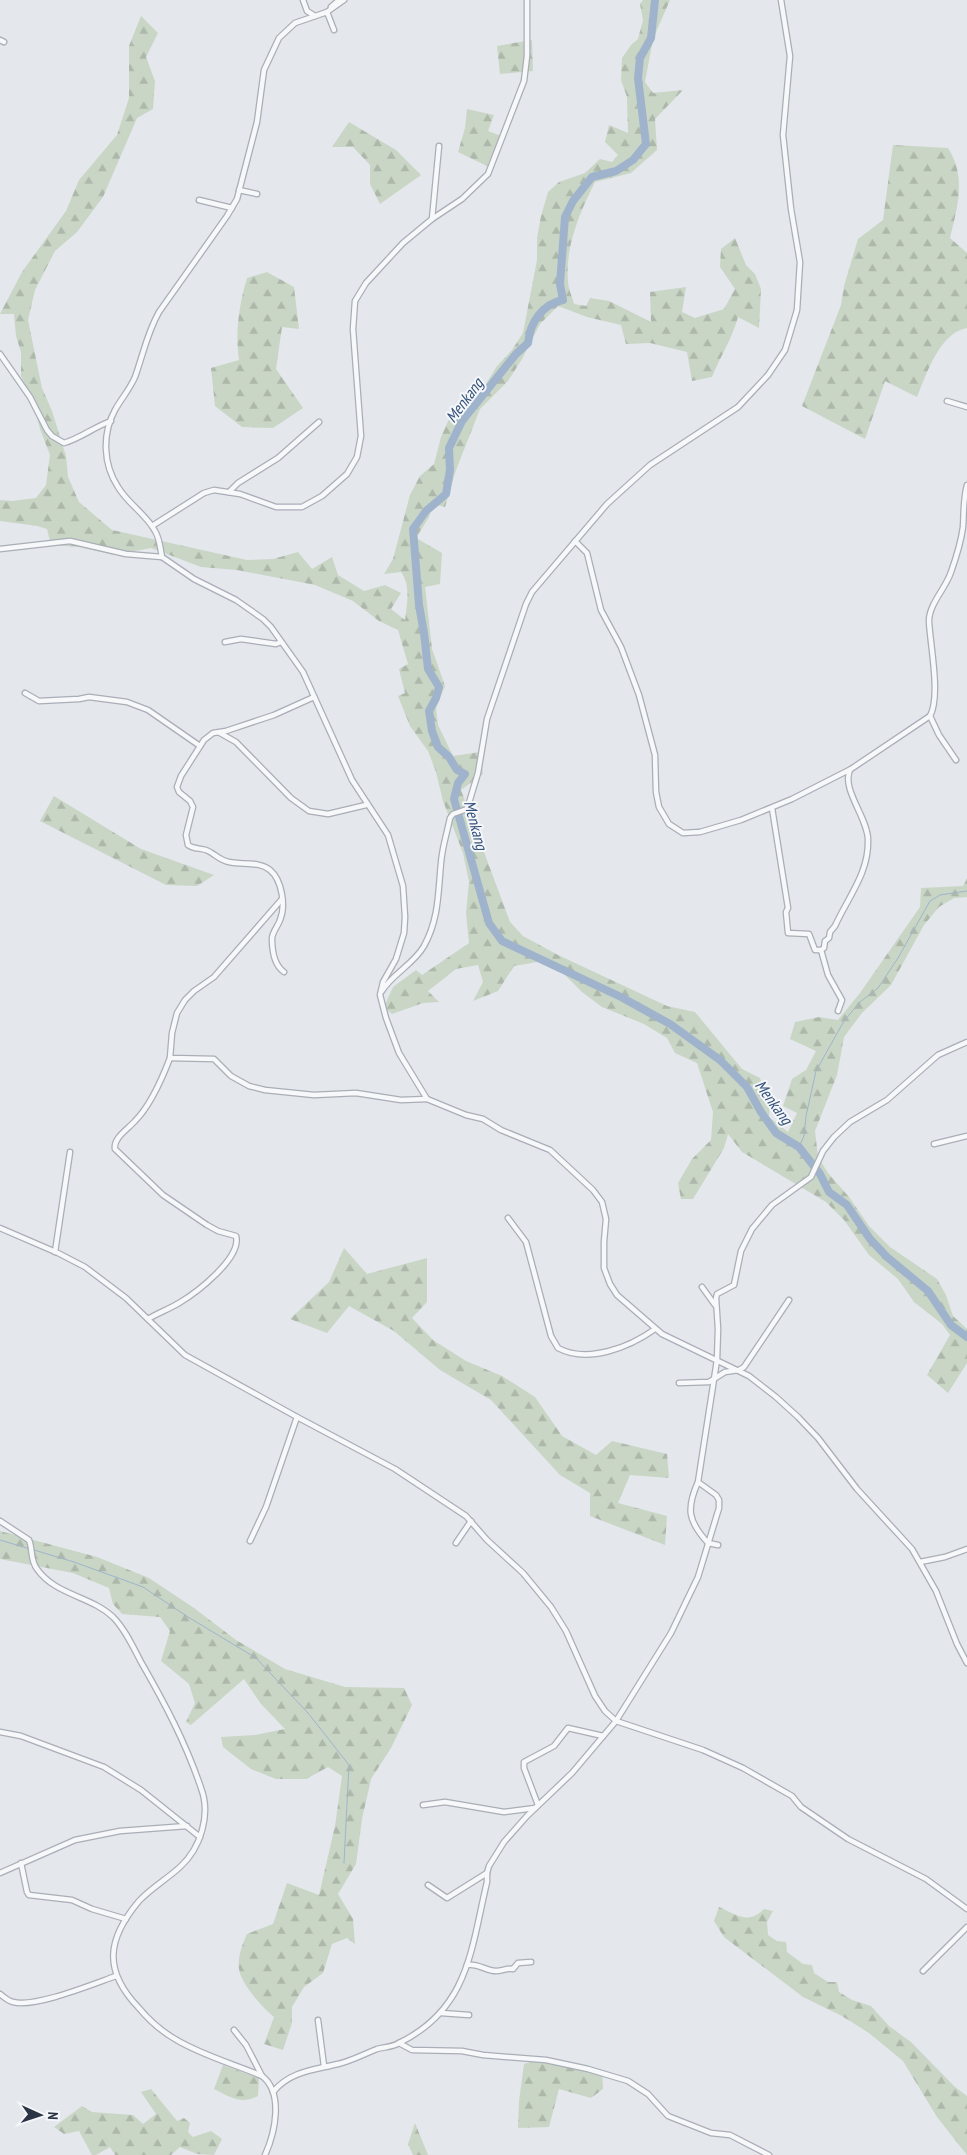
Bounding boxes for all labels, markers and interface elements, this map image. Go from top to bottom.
water label: Menkang [441,373,488,426]
water label: Menkang [460,798,492,853]
water label: Menkang [751,1076,798,1129]
north arrow [15,2090,65,2140]
text: N [44,2111,62,2120]

